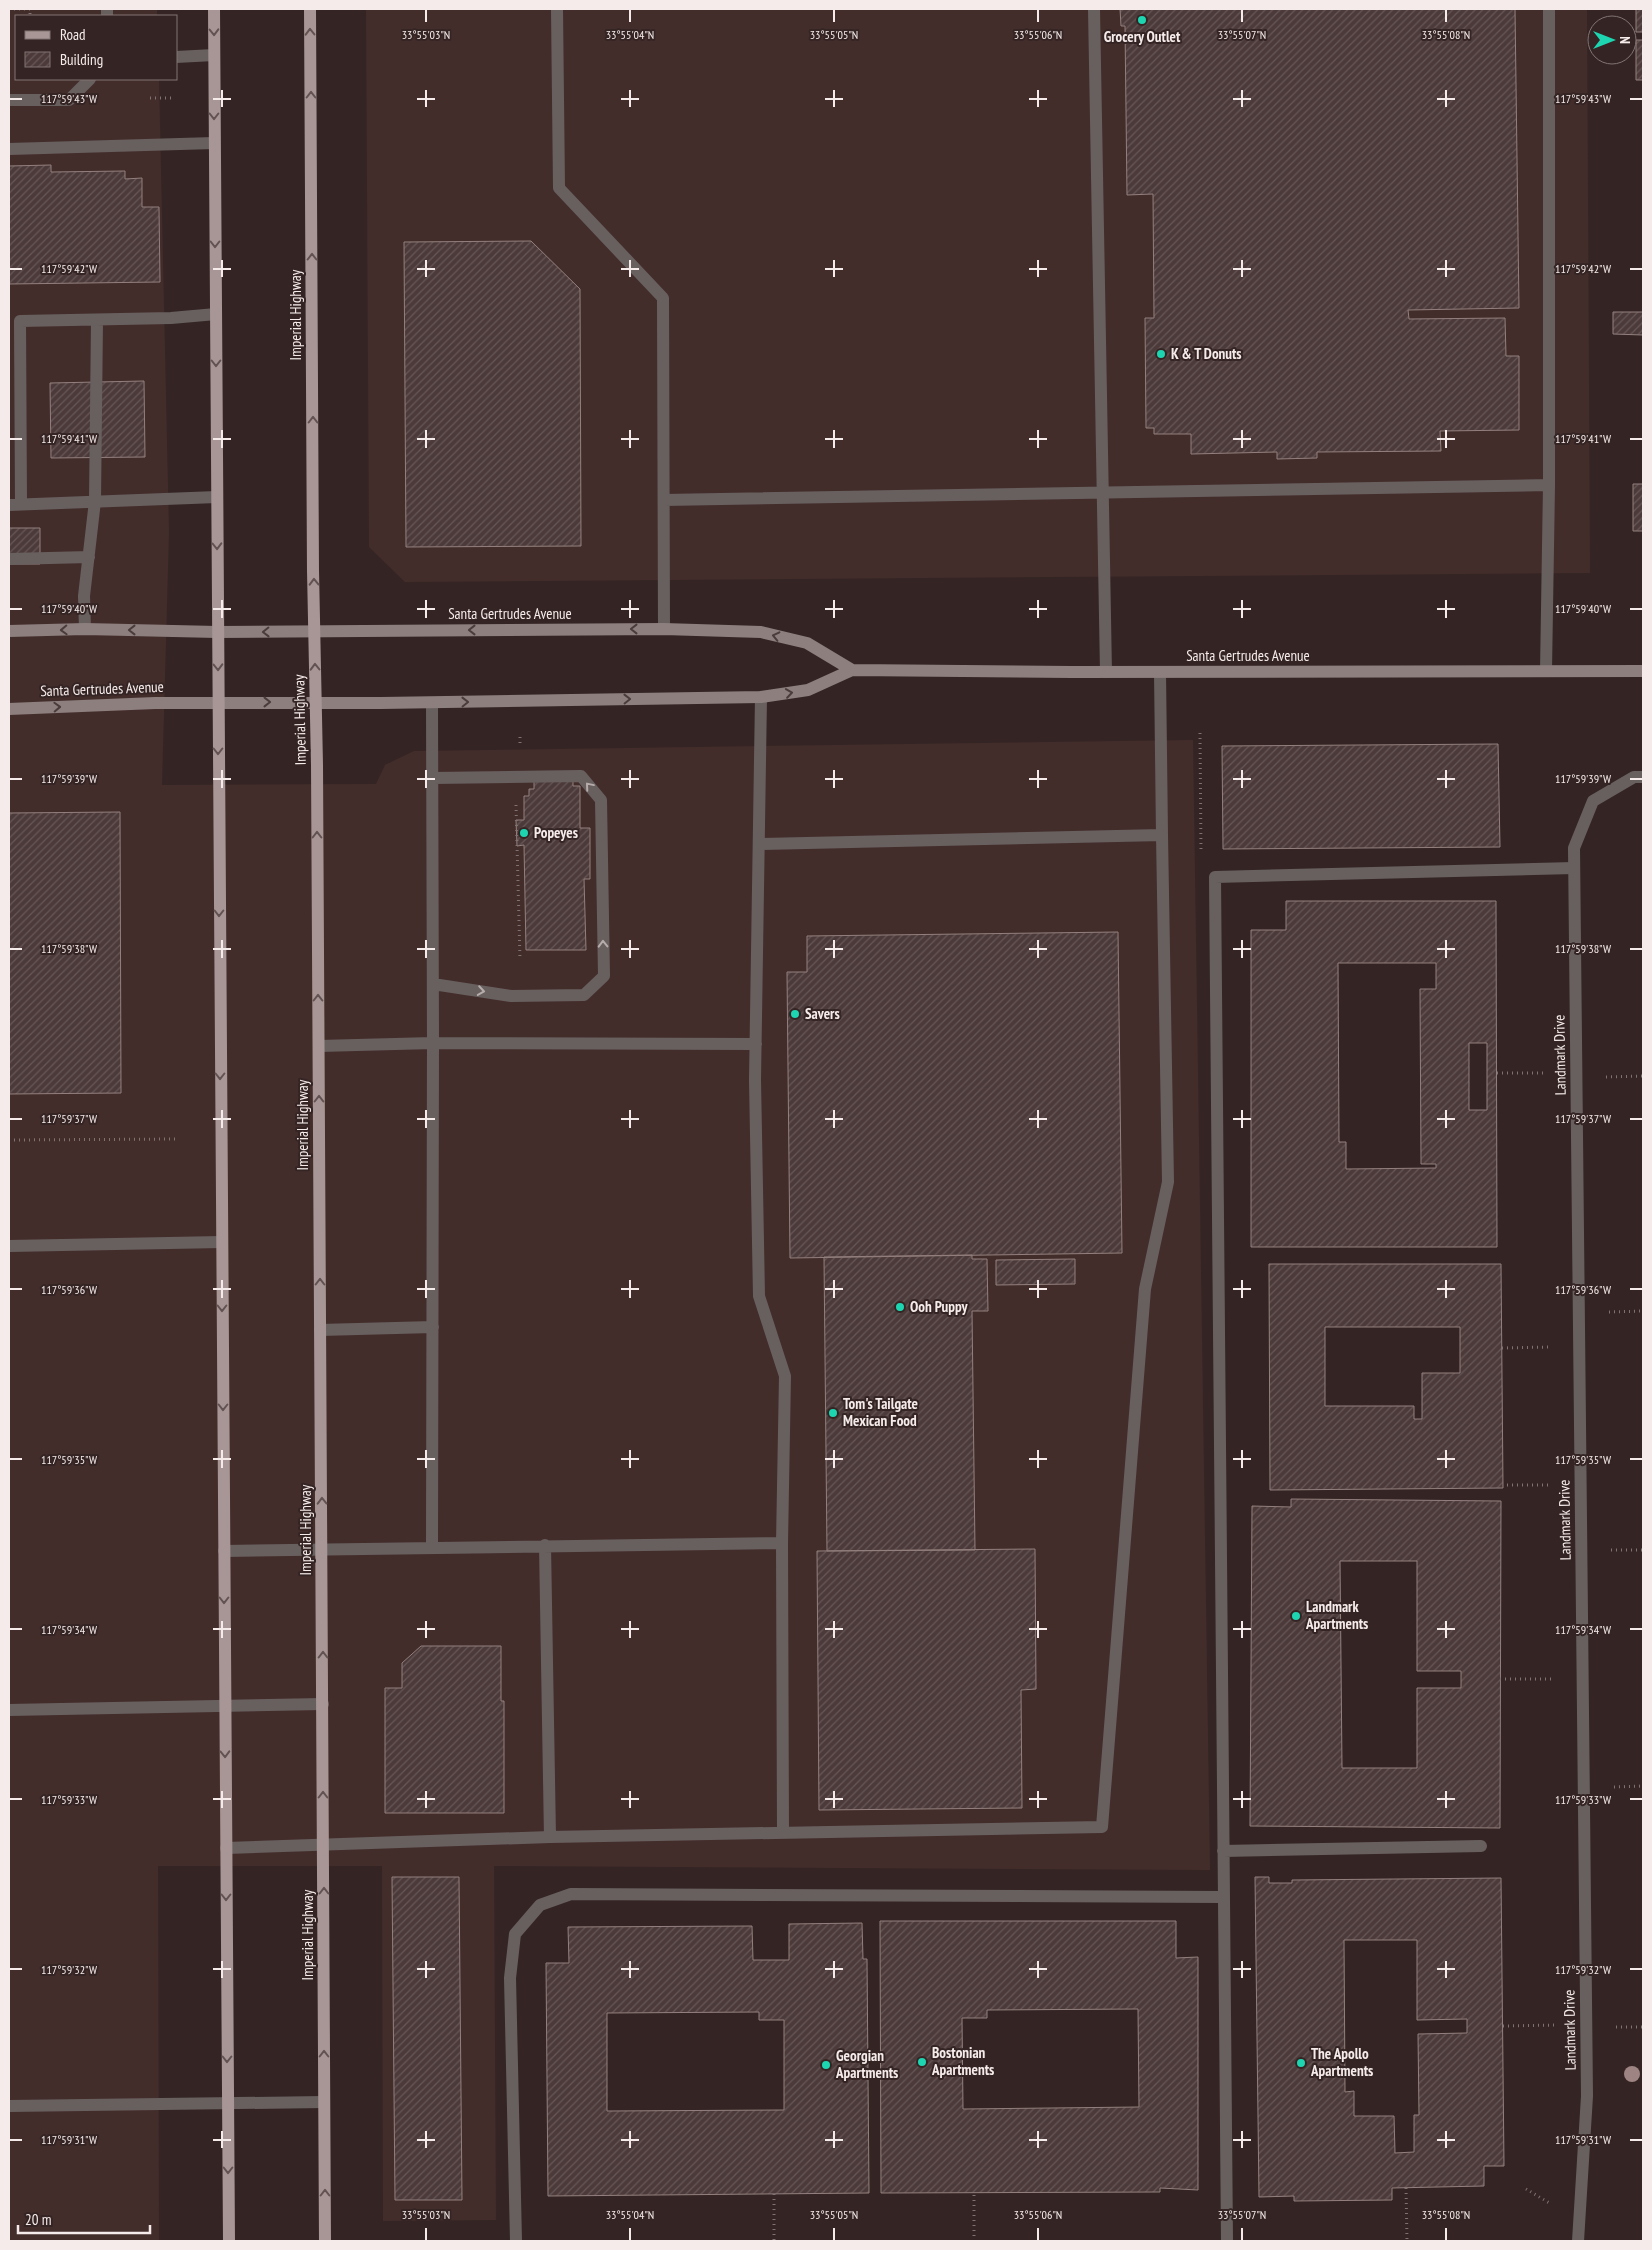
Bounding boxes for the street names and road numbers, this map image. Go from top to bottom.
street label: Imperial Highway [286,269,305,360]
street label: Santa Gertrudes Avenue [448,604,572,623]
street label: Santa Gertrudes Avenue [1186,646,1310,665]
street label: Imperial Highway [289,674,310,766]
street label: Santa Gertrudes Avenue [40,677,164,700]
street label: Landmark Drive [1549,1014,1570,1096]
street label: Imperial Highway [293,1079,312,1170]
street label: Landmark Drive [1554,1479,1575,1561]
street label: Imperial Highway [296,1484,315,1575]
street label: Imperial Highway [298,1889,317,1980]
street label: Landmark Drive [1559,1989,1580,2071]

